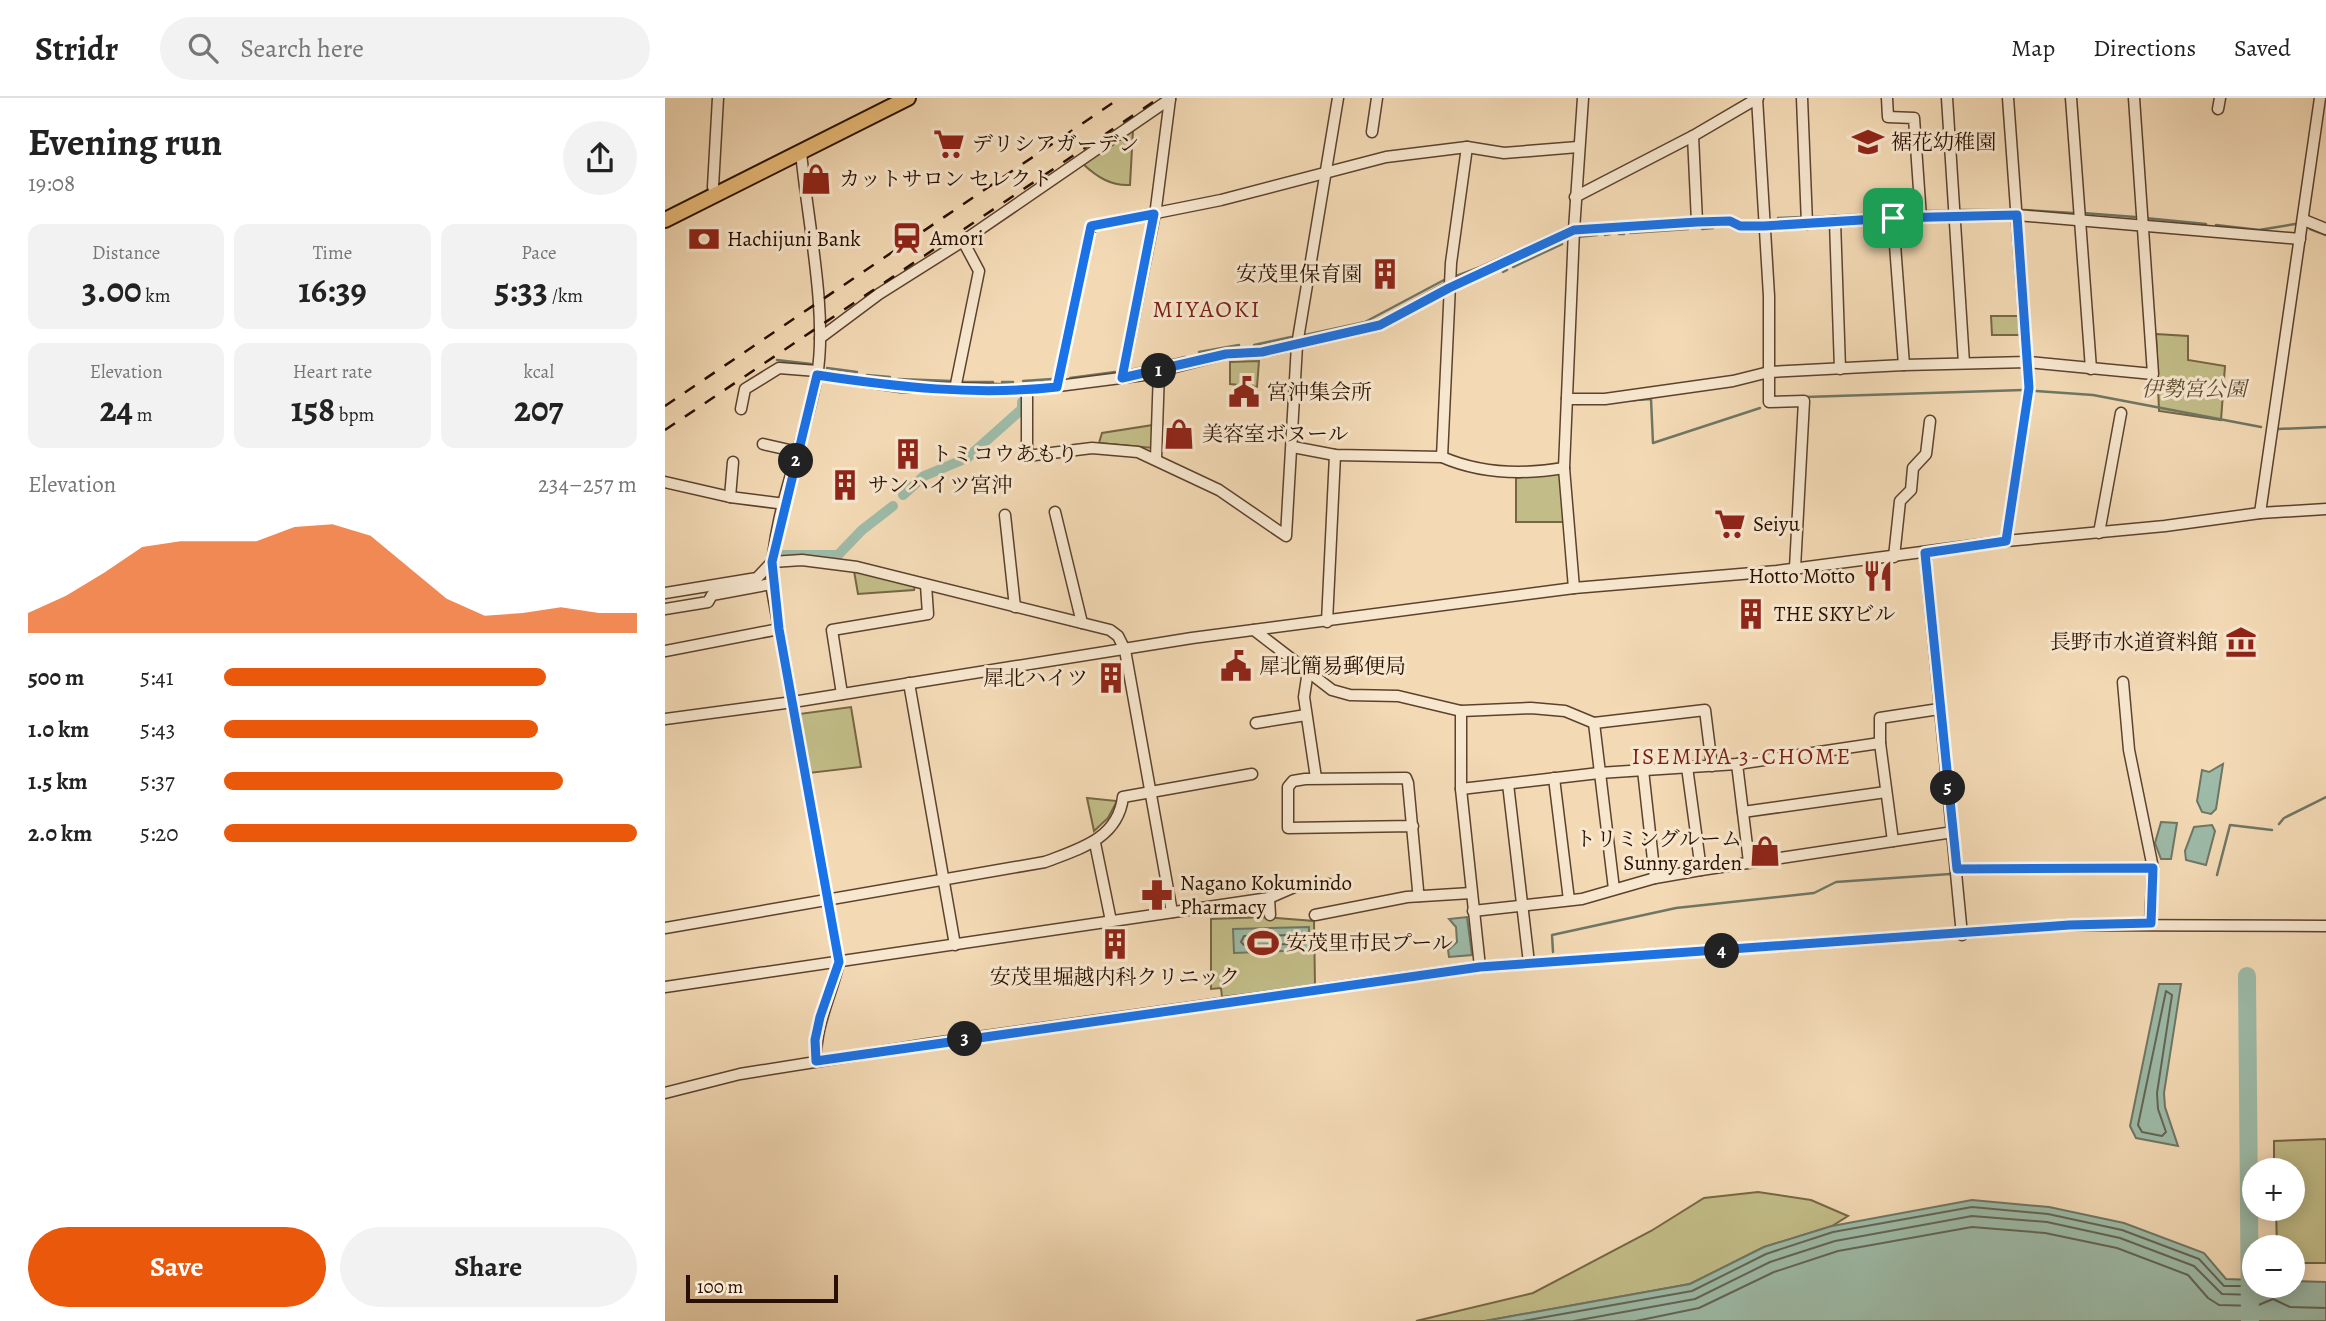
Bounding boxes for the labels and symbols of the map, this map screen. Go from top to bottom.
school or university icon: 裾花幼稚園 [1851,125,1885,159]
supermarket icon: デリシアガーデン [932,127,966,161]
place label: 裾花幼稚園 [1891,128,1996,156]
place label: デリシアガーデン [972,130,1139,158]
shop icon: カットサロン セレクト [799,162,833,196]
place label: カットサロン セレクト [839,165,1053,193]
pin [1863,188,1923,248]
station icon: Amori [890,221,924,255]
bank icon: Hachijuni Bank [687,222,721,256]
place label: Amori [929,224,984,252]
place label: Hachijuni Bank [727,225,861,253]
building icon: 安茂里保育園 [1368,257,1402,291]
place label: 安茂里保育園 [1236,260,1362,288]
district label: MIYAOKI [1152,293,1262,325]
pin: 1 [1141,354,1177,388]
public building icon: 宮沖集会所 [1227,375,1261,409]
park label: 伊勢宮公園 [2142,375,2249,403]
place label: 宮沖集会所 [1267,378,1372,406]
shop icon: 美容室ボヌール [1162,417,1196,451]
place label: 美容室ボヌール [1202,420,1349,448]
building icon: トミコウあもり [891,437,925,471]
place label: トミコウあもり [931,440,1078,468]
pin: 2 [779,444,813,478]
building icon: サンハイツ宮沖 [828,468,862,502]
place label: サンハイツ宮沖 [868,471,1012,499]
supermarket icon: Seiyu [1713,507,1747,541]
place label: Seiyu [1753,510,1800,538]
restaurant icon: Hotto Motto [1861,559,1895,593]
place label: Hotto Motto [1749,562,1855,590]
building icon: THE SKYビル [1734,597,1768,631]
place label: THE SKYビル [1774,600,1896,628]
museum icon: 長野市水道資料館 [2224,625,2258,659]
place label: 長野市水道資料館 [2050,628,2218,656]
public building icon: 犀北簡易郵便局 [1219,649,1253,683]
place label: 犀北簡易郵便局 [1259,652,1406,680]
building icon: 犀北ハイツ [1094,661,1128,695]
place label: 犀北ハイツ [983,664,1088,692]
district label: ISEMIYA 3-CHOME [1632,741,1852,772]
pin: 5 [1931,770,1965,806]
place label: トリミングルーム Sunny garden [1575,825,1742,877]
shop icon: トリミングルーム Sunny garden [1748,834,1782,868]
place label: Nagano Kokumindo Pharmacy [1180,869,1352,921]
pharmacy icon: Nagano Kokumindo Pharmacy [1140,878,1174,912]
sports icon: 安茂里市民プール [1246,926,1280,960]
building icon: 安茂里堀越内科クリニック [1098,927,1132,961]
place label: 安茂里市民プール [1286,929,1453,957]
pin: 4 [1705,934,1739,968]
place label: 安茂里堀越内科クリニック [990,963,1240,991]
pin: 3 [947,1021,983,1056]
scale bar [686,1272,838,1304]

